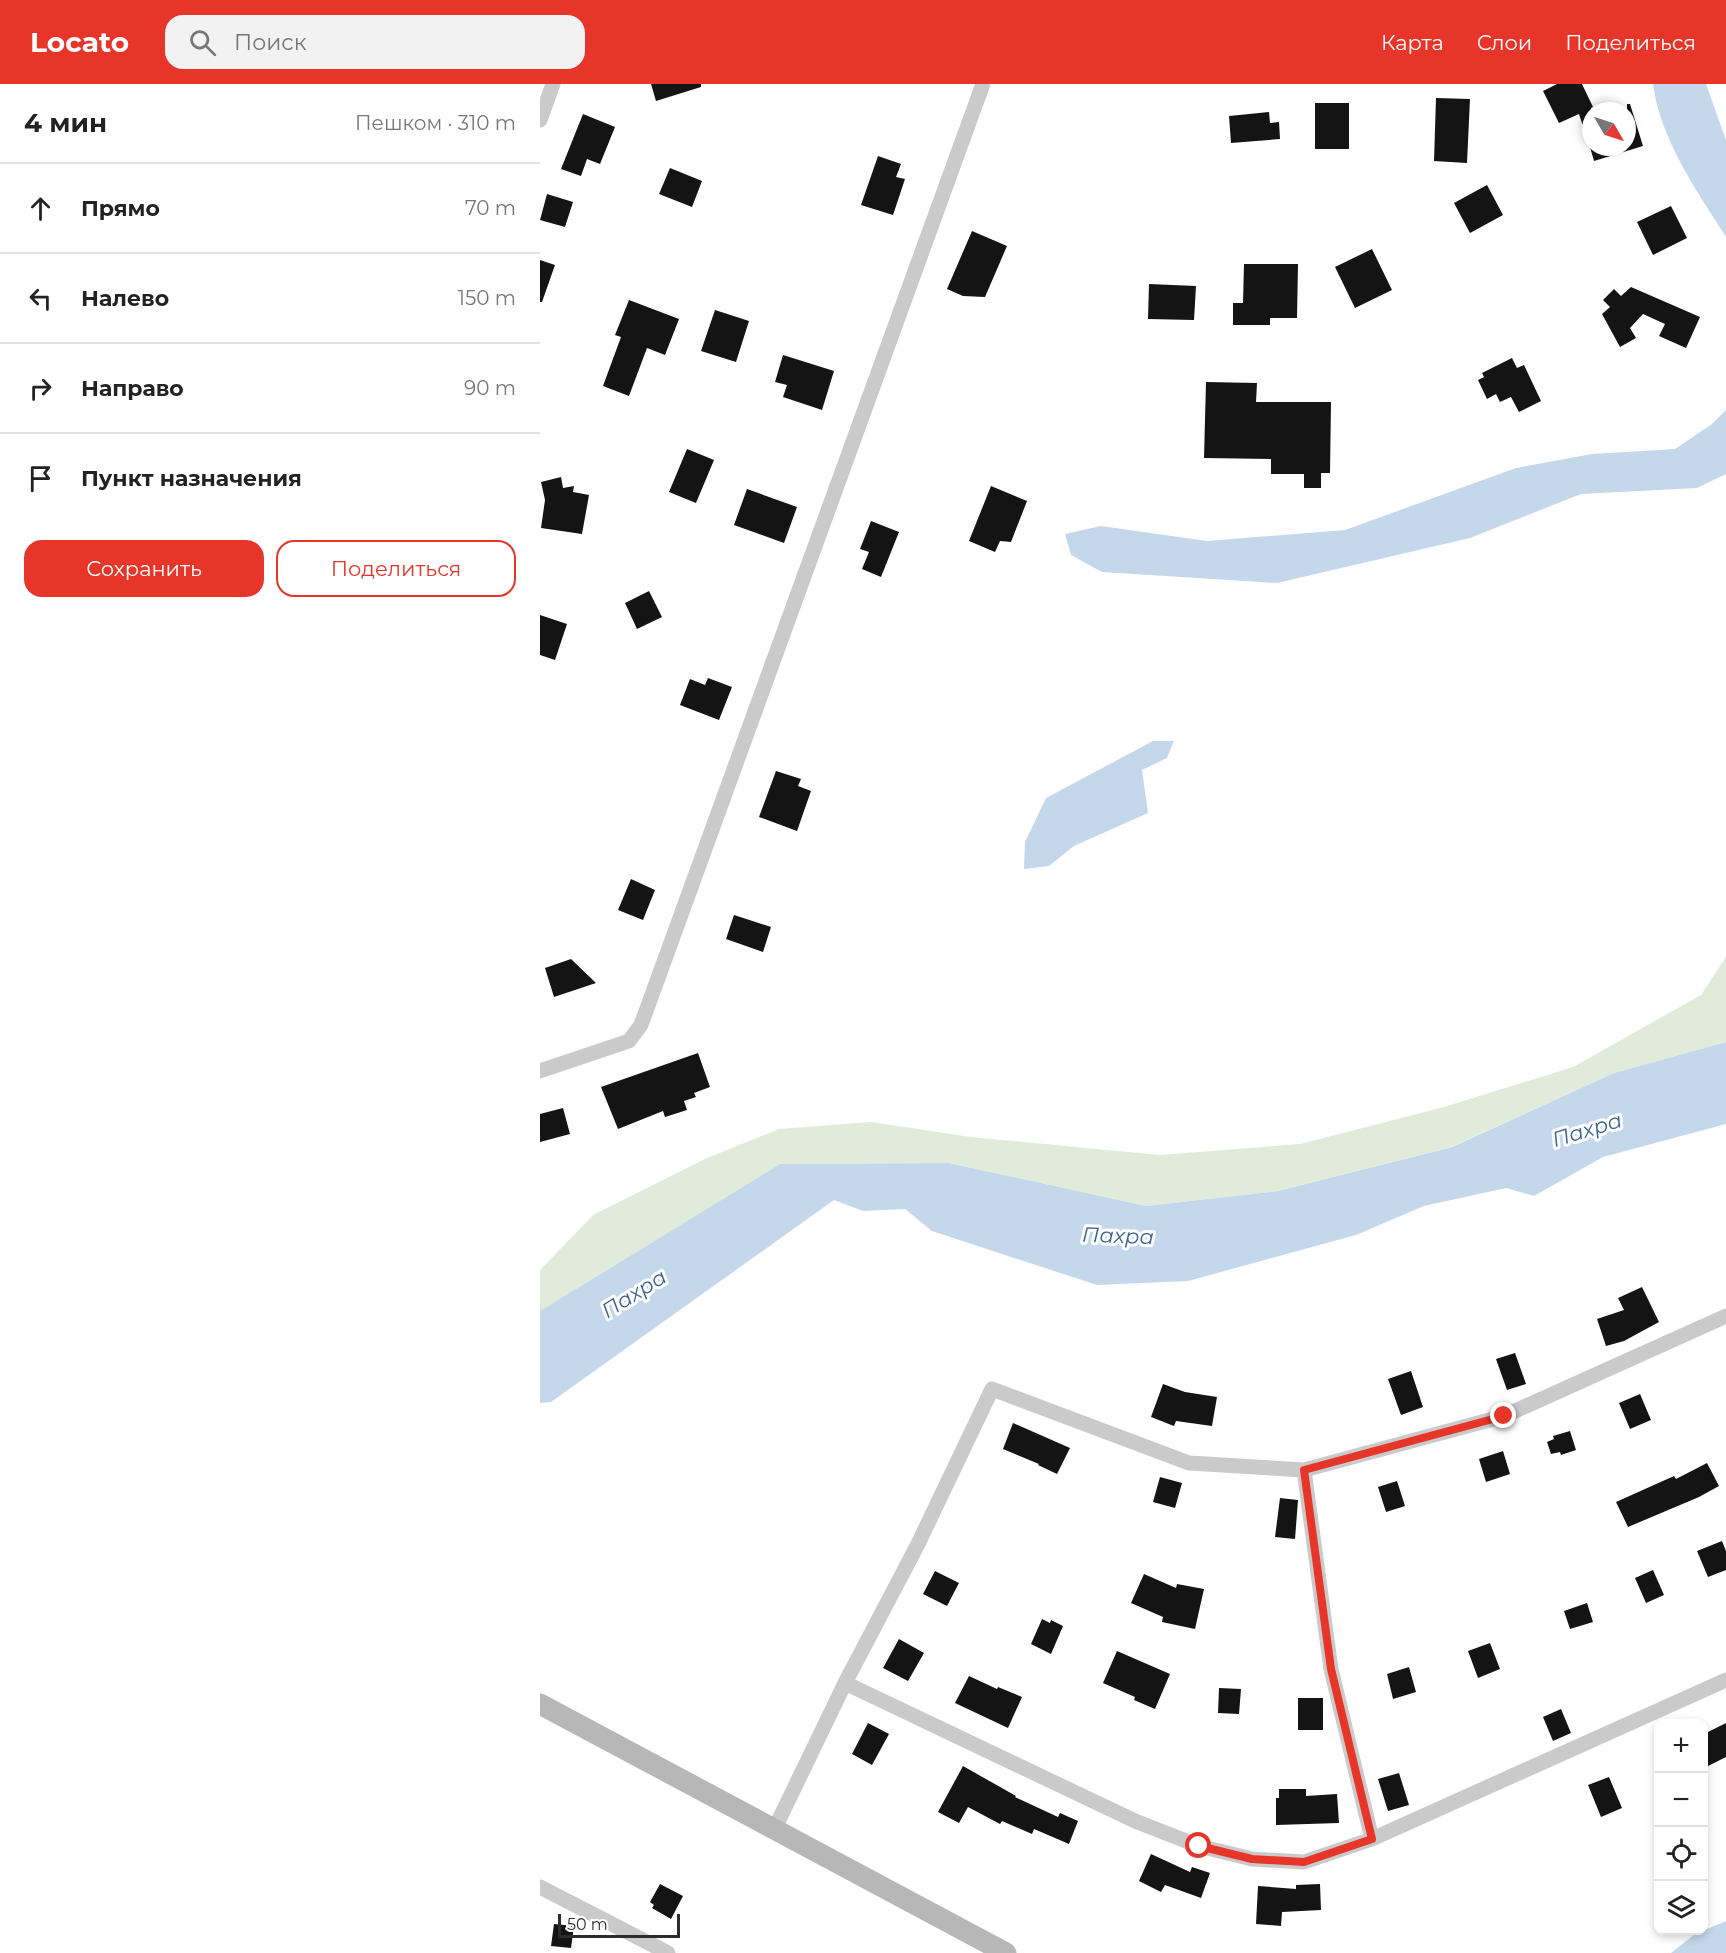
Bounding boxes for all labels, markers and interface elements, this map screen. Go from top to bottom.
search box [165,15,585,69]
text: Locato [30,25,129,59]
icon: search [186,26,219,59]
text: Поиск [234,29,306,56]
text: Карта [1381,30,1444,55]
text: Слои [1477,30,1532,55]
text: Поделиться [1565,30,1696,55]
north arrow [1582,102,1636,156]
text: 4 мин [24,107,107,139]
text: Пешком · 310 m [355,111,516,135]
icon: ahead [24,192,57,225]
text: Прямо [81,195,160,222]
text: 70 m [465,196,516,220]
icon: left [24,282,57,315]
text: Налево [81,285,169,312]
text: 150 m [458,286,516,310]
icon: right [24,372,57,405]
text: Направо [81,375,184,402]
text: 90 m [464,376,516,400]
icon: arrive [24,462,57,495]
text: Пункт назначения [81,465,302,492]
button: Сохранить [24,540,264,597]
button: Поделиться [276,540,516,597]
water label: Пахра [1549,1107,1625,1152]
water label: Пахра [1082,1222,1154,1249]
water label: Пахра [597,1264,671,1323]
route end [1490,1402,1516,1428]
map controls [1654,1719,1708,1935]
button: + [1654,1719,1708,1773]
button: − [1654,1773,1708,1827]
button: locate [1654,1827,1708,1881]
route start [1185,1832,1211,1858]
button: layers [1654,1881,1708,1935]
scale bar [558,1911,680,1938]
text: 50 m [567,1915,608,1934]

